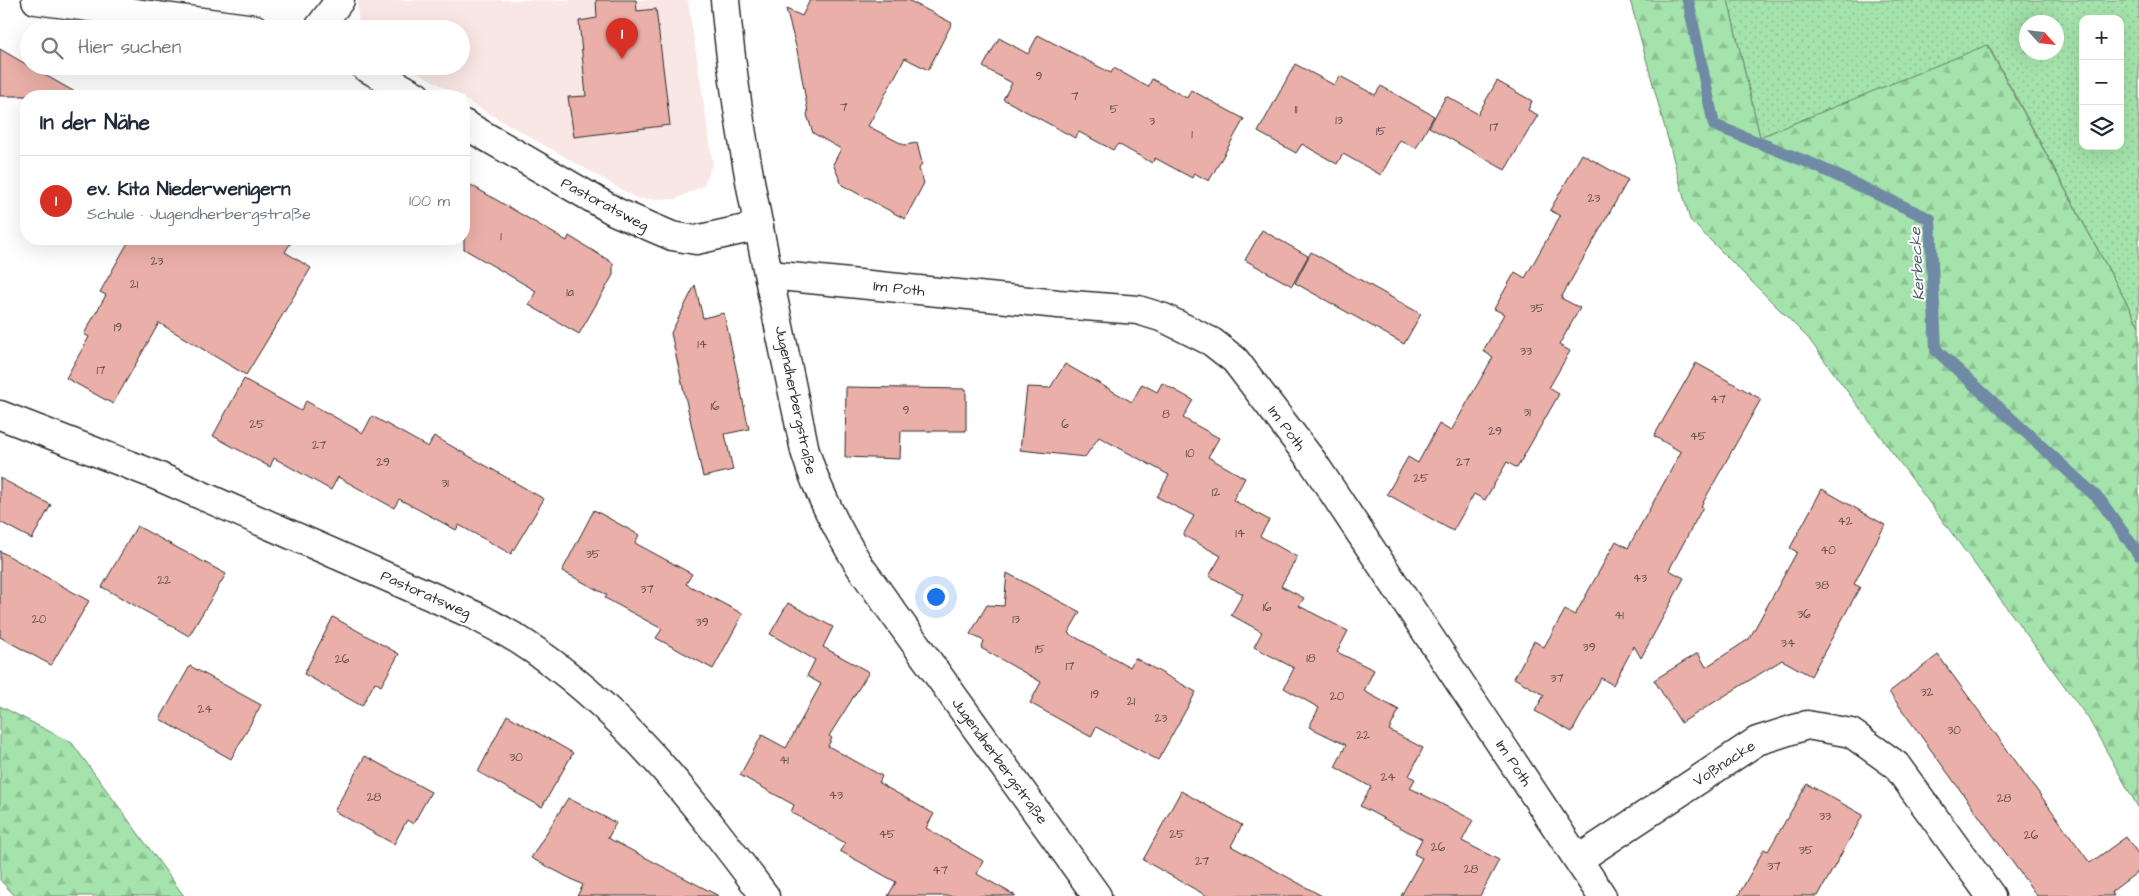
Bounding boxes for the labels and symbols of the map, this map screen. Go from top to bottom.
north arrow [2019,15,2064,60]
pin: 1 [606,18,638,59]
house number: 9 [1036,68,1043,85]
house number: 7 [1071,88,1079,105]
house number: 7 [840,99,848,116]
house number: 5 [1110,101,1119,118]
house number: 11 [1294,101,1298,118]
house number: 13 [1335,112,1343,129]
house number: 3 [1149,113,1155,130]
house number: 17 [1490,119,1499,136]
house number: 15 [1376,123,1387,140]
house number: 1 [1191,126,1193,143]
street label: Pastoratsweg [557,172,653,237]
house number: 23 [1588,190,1600,207]
water label: Kerbecke [1904,225,1930,301]
house number: 1 [500,228,502,245]
house number: 23 [151,253,163,270]
street label: Im Poth [872,275,926,302]
house number: 21 [130,276,139,293]
house number: 1a [566,284,574,301]
house number: 35 [1530,300,1545,317]
house number: 19 [114,319,122,336]
street label: Jugendherbergstraße [769,324,822,476]
house number: 14 [697,336,707,353]
house number: 33 [1520,343,1532,360]
house number: 17 [97,362,106,379]
house number: 47 [1710,391,1726,408]
house number: 16 [710,398,720,415]
street label: Im Poth [1263,401,1311,456]
house number: 9 [903,402,910,419]
house number: 31 [1523,404,1531,421]
house number: 8 [1162,406,1170,423]
house number: 25 [249,416,265,433]
house number: 6 [1061,416,1069,433]
house number: 29 [1488,423,1502,440]
house number: 45 [1690,428,1707,445]
house number: 27 [312,437,327,454]
house number: 10 [1185,445,1195,462]
house number: 29 [376,454,390,471]
house number: 27 [1456,454,1471,471]
house number: 25 [1413,470,1429,487]
house number: 31 [441,475,449,492]
house number: 12 [1212,484,1220,501]
house number: 42 [1837,513,1853,530]
house number: 14 [1235,525,1245,542]
house number: 40 [1820,542,1836,559]
house number: 35 [586,546,601,563]
street label: Pastoratsweg [377,565,474,625]
house number: 43 [1633,570,1647,587]
house number: 22 [157,572,171,589]
house number: 38 [1815,577,1829,594]
house number: 37 [640,581,654,598]
your location [923,584,949,610]
house number: 16 [1262,599,1272,616]
house number: 36 [1797,606,1811,623]
house number: 41 [1614,607,1624,624]
house number: 20 [32,611,47,628]
house number: 13 [1012,611,1020,628]
house number: 39 [696,614,709,631]
house number: 34 [1781,635,1795,652]
house number: 39 [1583,639,1596,656]
house number: 15 [1035,641,1046,658]
house number: 18 [1306,650,1316,667]
house number: 26 [335,651,350,668]
house number: 17 [1066,658,1075,675]
house number: 37 [1550,670,1564,687]
house number: 32 [1921,684,1934,701]
house number: 19 [1091,686,1099,703]
house number: 20 [1330,688,1345,705]
house number: 21 [1127,693,1136,710]
street label: Jugendherbergstraße [946,694,1053,829]
house number: 24 [197,701,213,718]
house number: 23 [1155,710,1167,727]
house number: 30 [1947,722,1961,739]
house number: 22 [1356,727,1370,744]
street label: Voßnacke [1689,735,1760,791]
street label: Im Poth [1490,736,1537,791]
house number: 30 [509,749,523,766]
house number: 41 [779,752,789,769]
house number: 24 [1380,769,1396,786]
house number: 43 [829,787,843,804]
house number: 28 [367,789,382,806]
house number: 28 [1997,790,2012,807]
house number: 33 [1819,808,1831,825]
house number: 45 [879,826,896,843]
house number: 25 [1169,826,1185,843]
house number: 26 [2024,827,2039,844]
house number: 26 [1431,839,1446,856]
house number: 35 [1799,842,1814,859]
house number: 27 [1195,853,1210,870]
house number: 37 [1767,858,1781,875]
house number: 28 [1464,861,1479,878]
house number: 47 [932,862,948,879]

